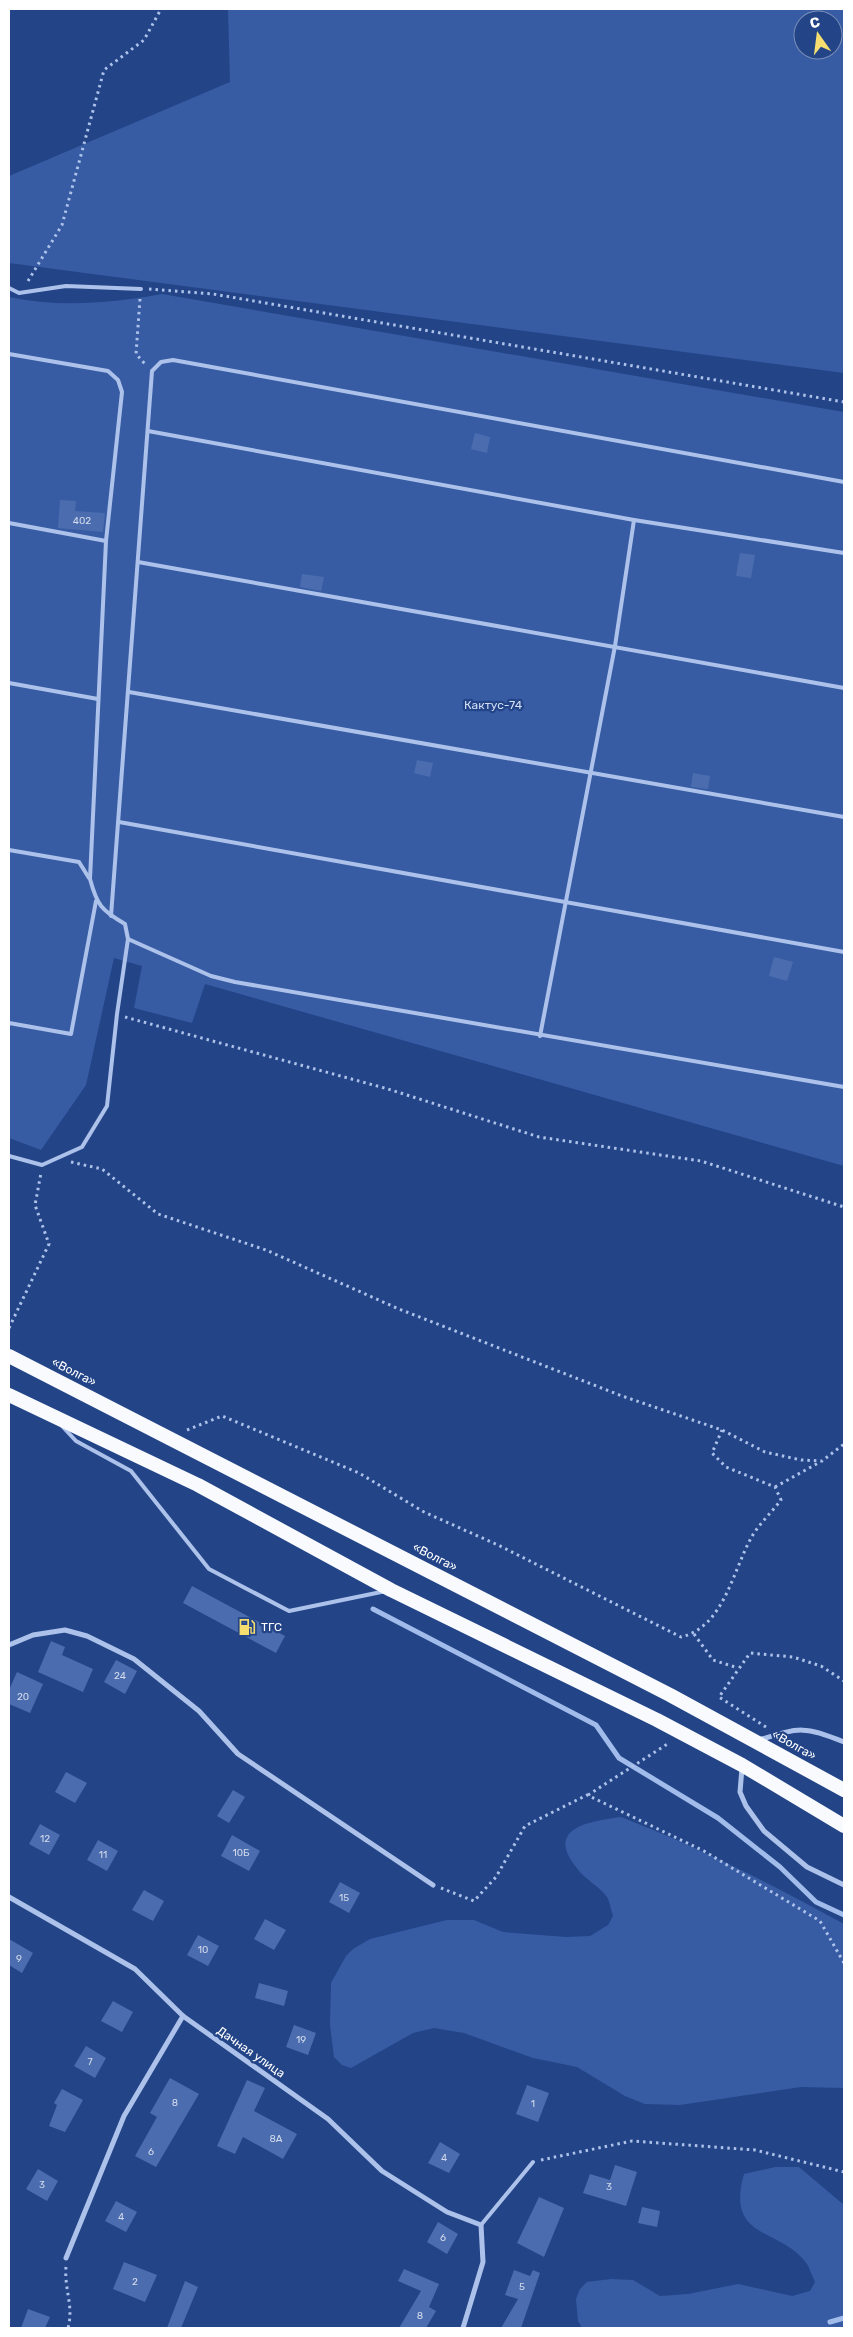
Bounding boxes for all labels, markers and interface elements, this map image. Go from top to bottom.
north arrow [793,10,843,60]
text: С [808,13,822,32]
house number: 402 [73,515,91,527]
park label: Кактус-74 [464,698,523,712]
street label: «Волга» [49,1355,99,1389]
street label: «Волга» [410,1540,460,1574]
fuel station icon: ТГС [237,1617,257,1637]
place label: ТГС [261,1620,282,1634]
house number: 24 [114,1670,126,1682]
house number: 20 [17,1691,29,1703]
street label: «Волга» [770,1727,818,1763]
house number: 12 [40,1833,50,1845]
house number: 10Б [232,1847,250,1859]
house number: 11 [99,1849,107,1861]
house number: 15 [339,1892,349,1904]
house number: 10 [198,1944,208,1956]
house number: 9 [16,1953,22,1965]
street label: Дачная улица [214,2023,288,2081]
house number: 19 [296,2034,306,2046]
house number: 7 [87,2056,93,2068]
house number: 8 [172,2097,178,2109]
house number: 1 [531,2098,535,2110]
house number: 8А [269,2133,283,2145]
house number: 6 [148,2146,154,2158]
house number: 4 [441,2152,447,2164]
house number: 3 [39,2179,45,2191]
house number: 3 [606,2181,612,2193]
house number: 4 [118,2211,124,2223]
house number: 6 [440,2232,446,2244]
house number: 2 [132,2276,138,2288]
house number: 5 [519,2281,525,2293]
house number: 8 [417,2310,423,2322]

